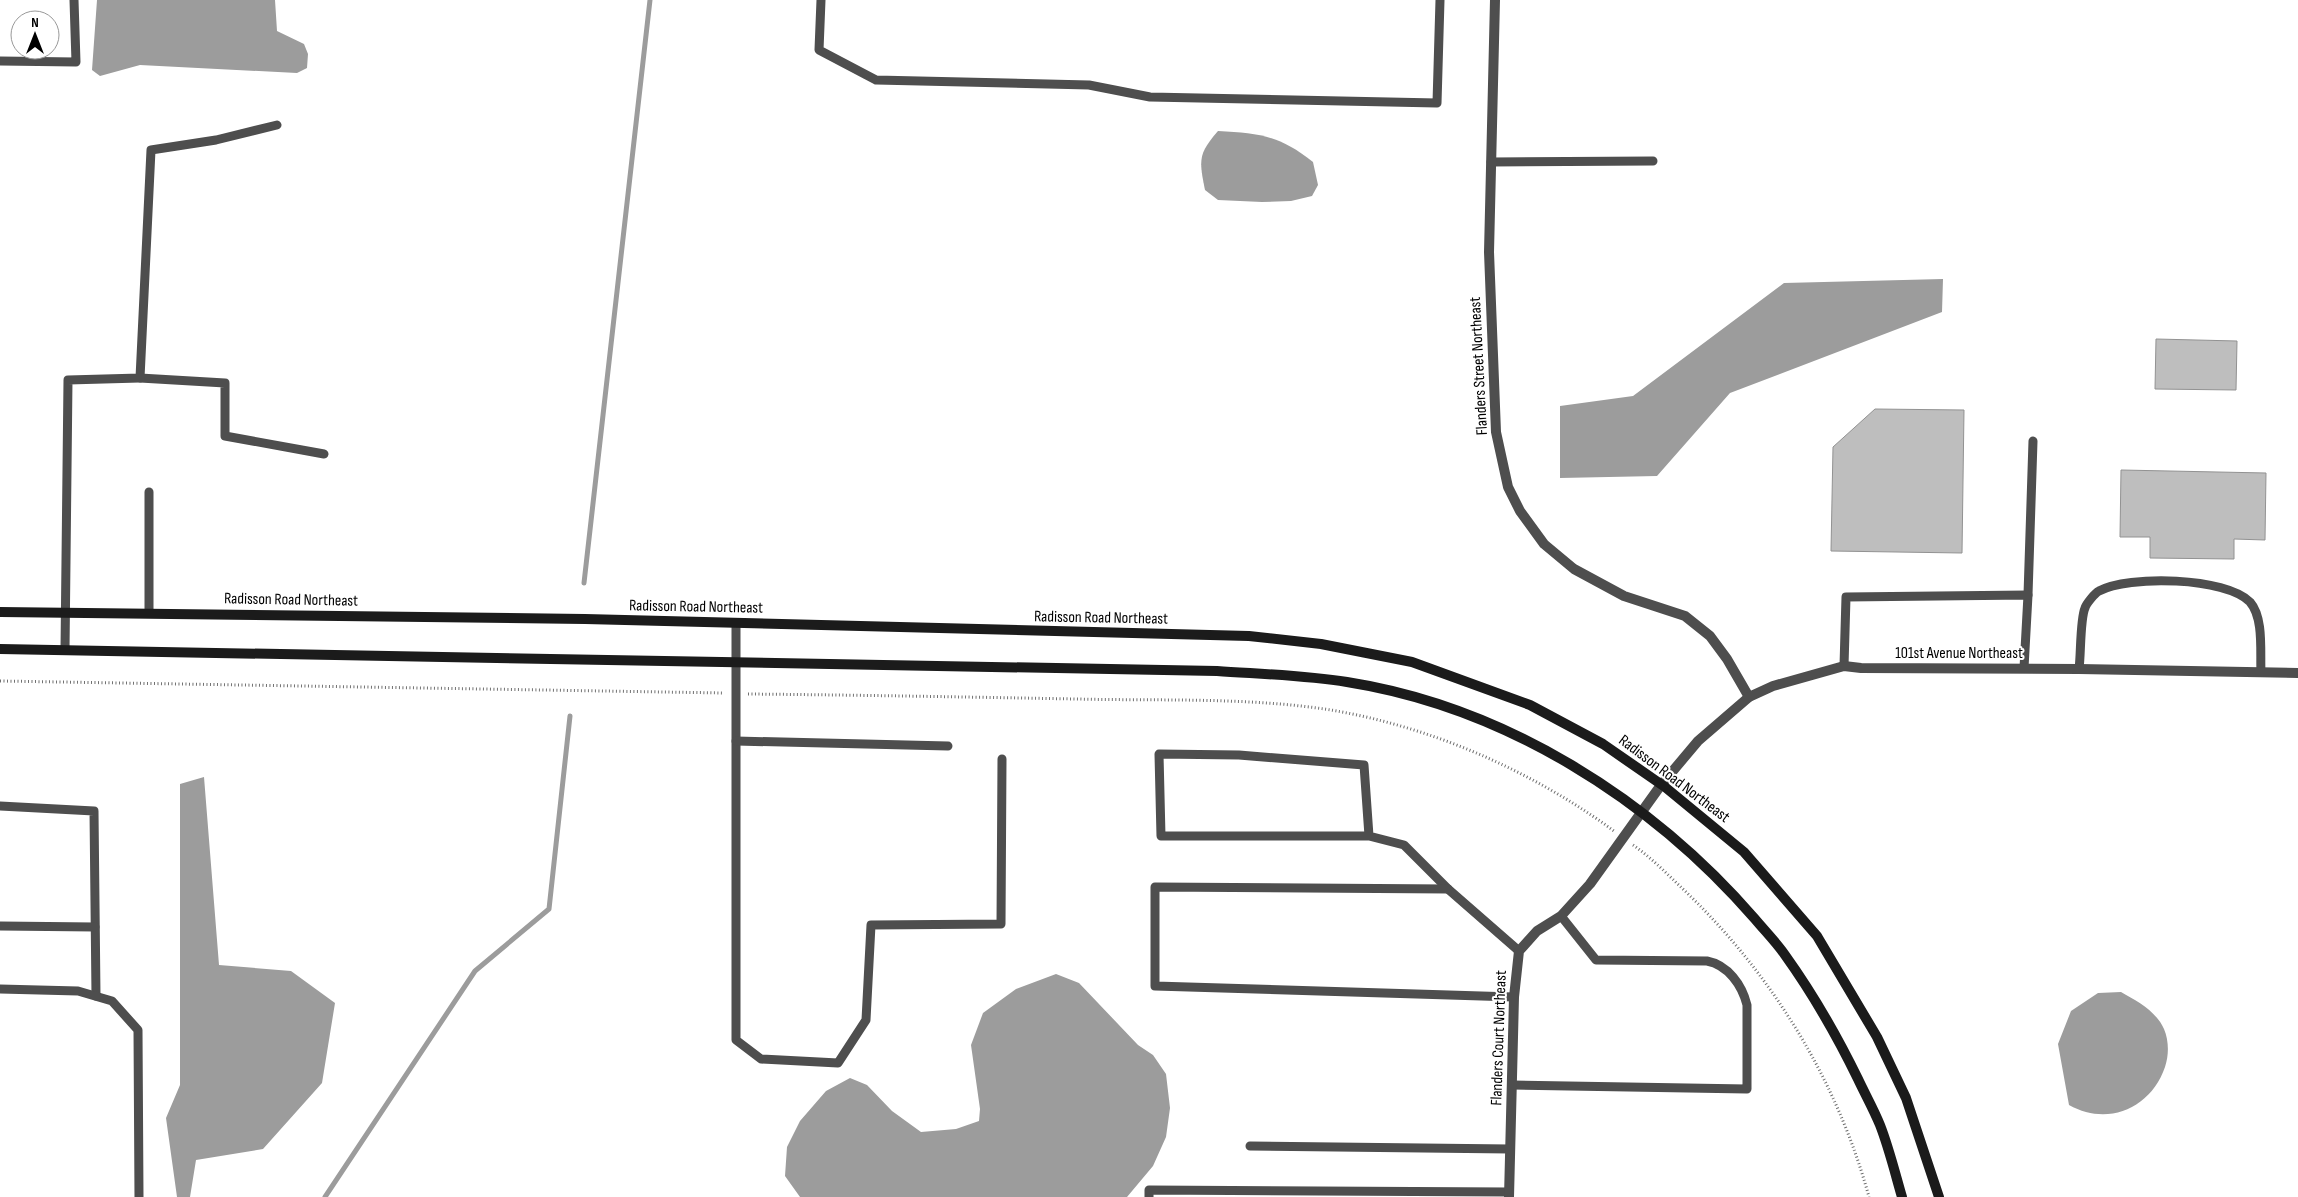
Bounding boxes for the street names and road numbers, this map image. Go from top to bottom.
street label: Flanders Street Northeast [1466,296,1492,436]
street label: Radisson Road Northeast [224,589,358,611]
street label: Radisson Road Northeast [629,596,763,618]
street label: Radisson Road Northeast [1034,607,1168,629]
street label: 101st Avenue Northeast [1895,644,2023,663]
street label: Radisson Road Northeast [1615,731,1733,827]
street label: Flanders Court Northeast [1487,970,1511,1106]

